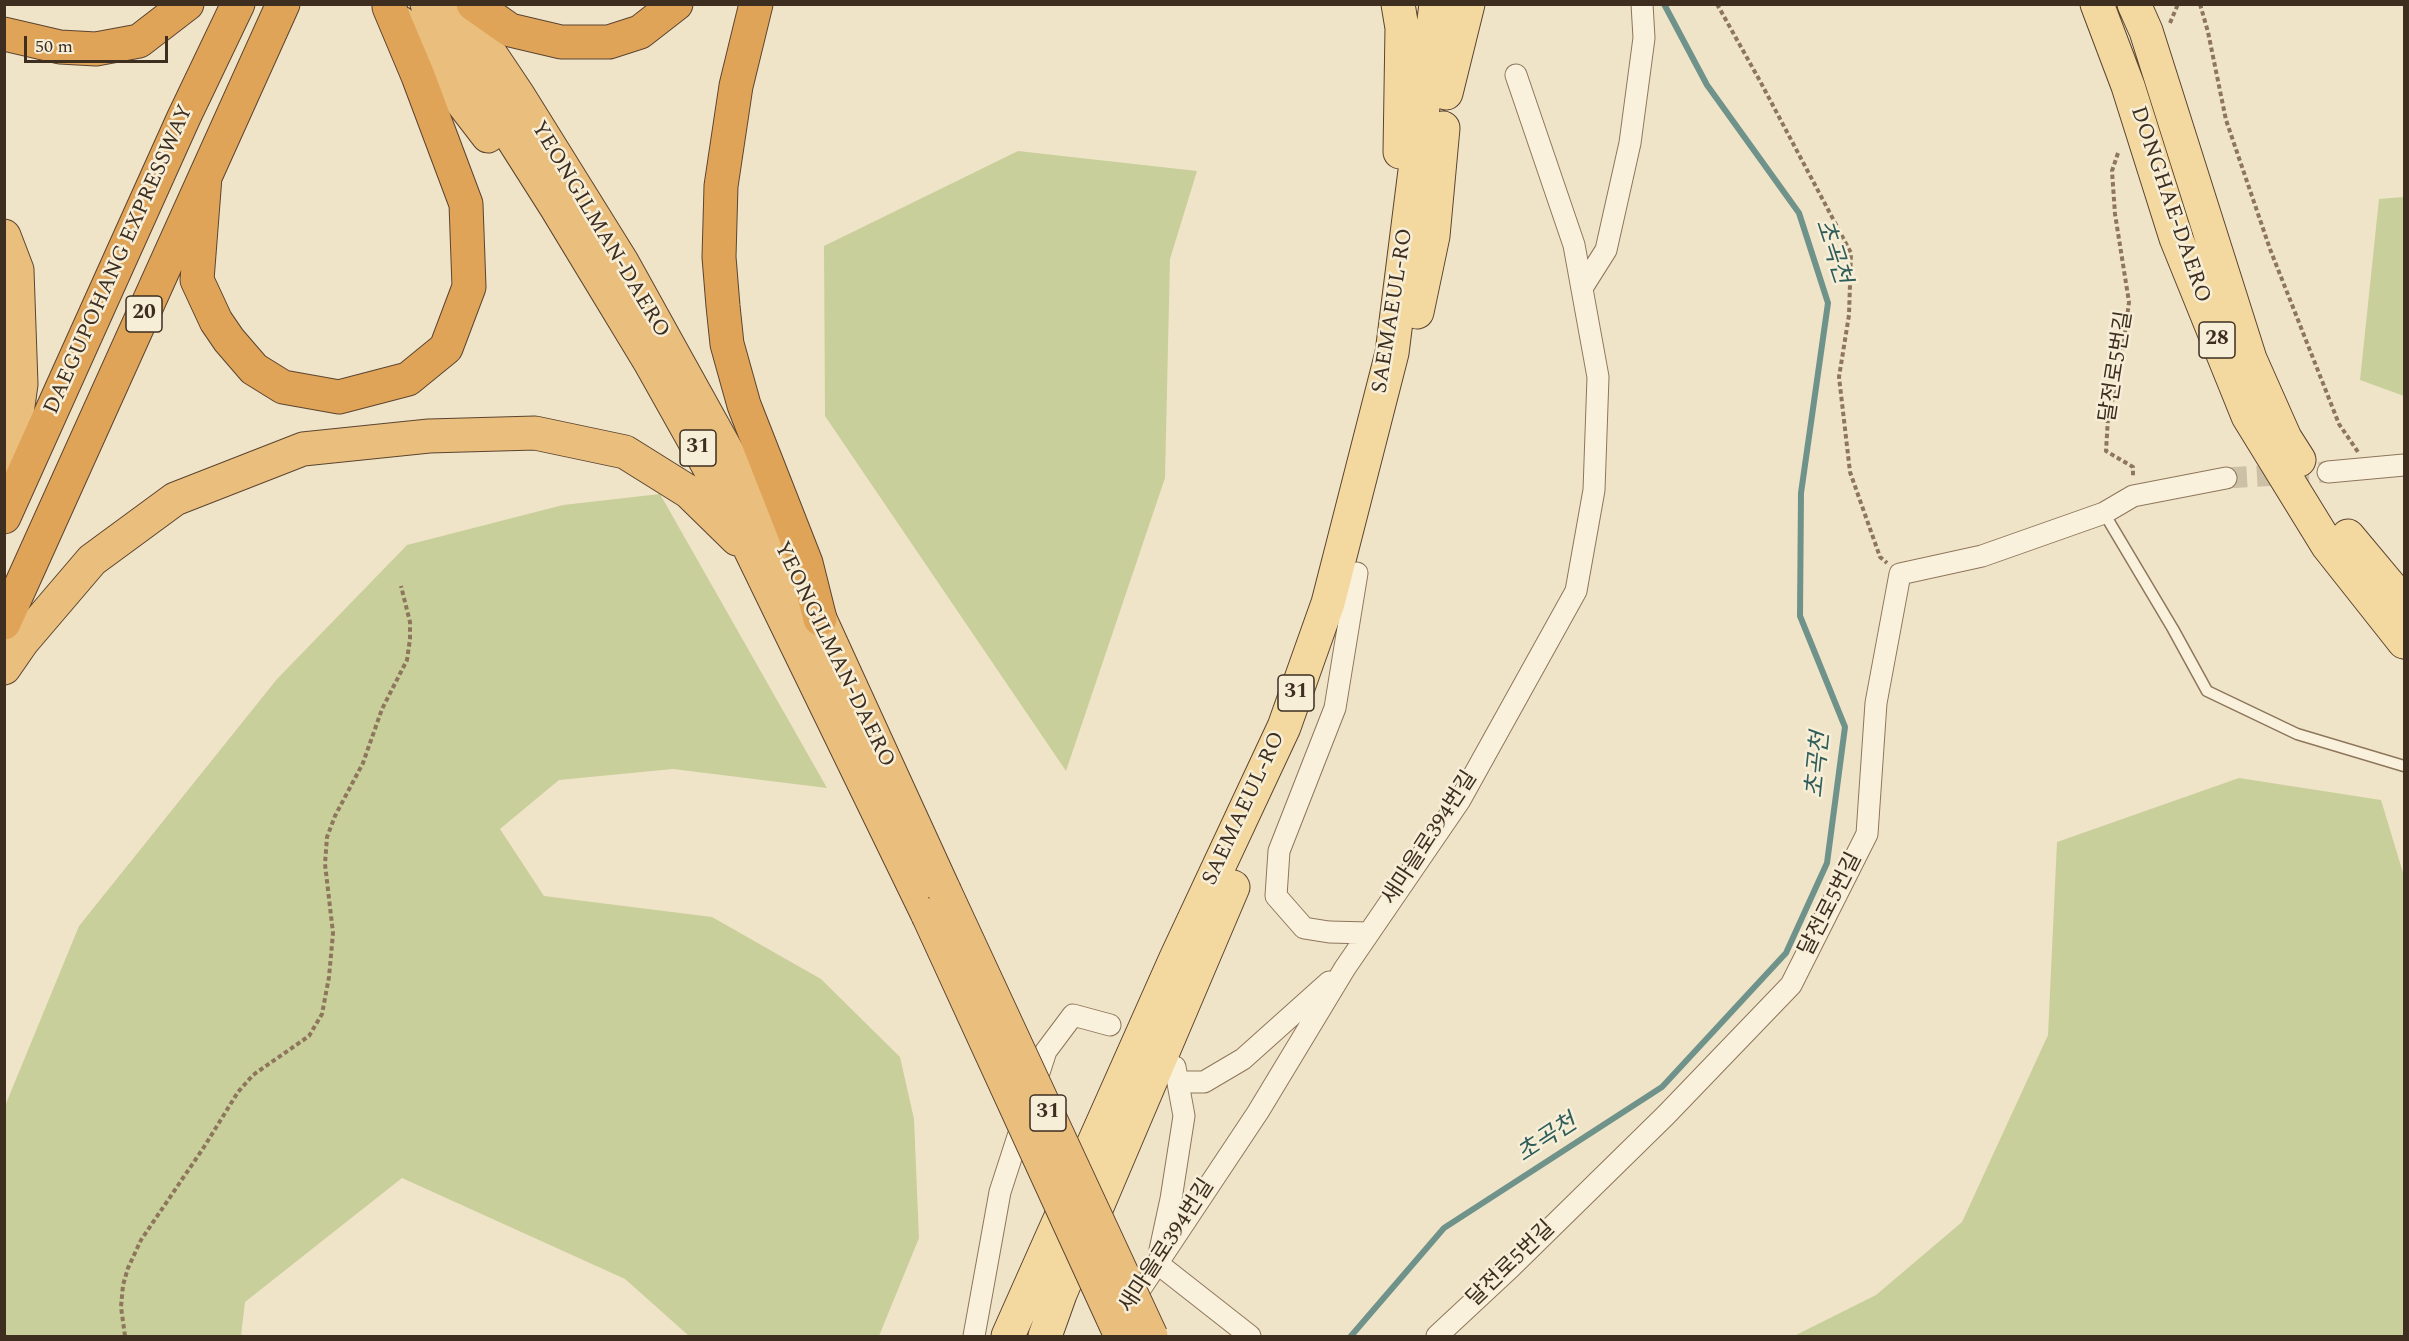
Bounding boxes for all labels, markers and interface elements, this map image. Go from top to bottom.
scale bar [27,24,171,62]
text: 50 m [35,33,73,60]
street label: DAEGUPOHANG EXPRESSWAY [40,101,200,419]
street label: DONGHAE-DAERO [2123,103,2215,307]
street label: YEONGILMAN-DAERO [524,117,674,343]
water label: 초곡천 [1807,216,1855,288]
street label: SAEMAEUL-RO [1368,227,1420,395]
road number: 20 [126,296,162,332]
street label: 달전로5번길 [2096,310,2140,424]
road number: 28 [2199,322,2235,358]
road number: 31 [680,430,716,466]
street label: YEONGILMAN-DAERO [767,538,899,772]
road number: 31 [1278,675,1314,711]
street label: SAEMAEUL-RO [1198,728,1292,890]
water label: 초곡천 [1802,731,1838,799]
street label: 새마을로394번길 [1378,767,1484,911]
street label: 달전로5번길 [1795,849,1869,961]
road number: 31 [1030,1095,1066,1131]
water label: 초곡천 [1512,1110,1584,1170]
street label: 새마을로394번길 [1115,1175,1221,1319]
street label: 달전로5번길 [1462,1217,1562,1313]

